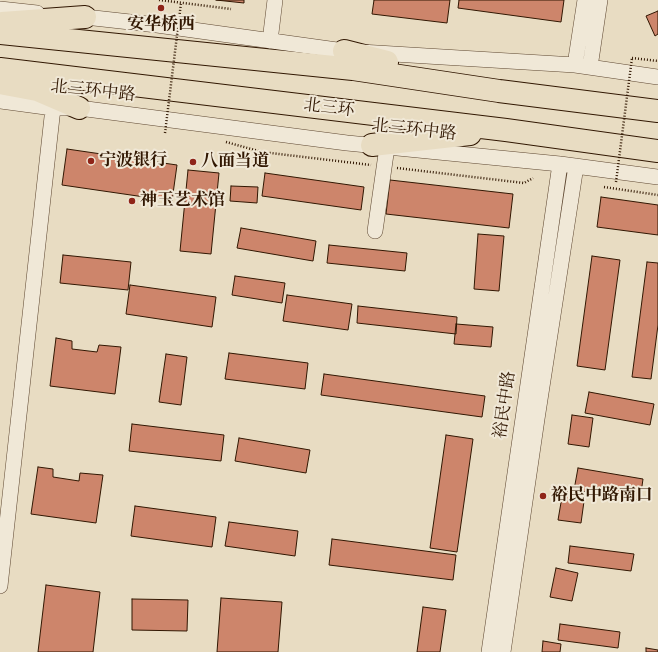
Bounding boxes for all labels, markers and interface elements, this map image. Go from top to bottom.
marker: 安华桥西 [156,3,166,13]
place label: 安华桥西 [127,15,195,35]
street label: 北三环中路 [50,77,136,107]
street label: 北三环 [302,96,356,122]
street label: 北三环中路 [371,116,457,146]
place label: 宁波银行 [99,151,167,171]
place label: 八面当道 [201,152,269,172]
marker: 宁波银行 [86,156,96,166]
marker: 八面当道 [188,157,198,167]
place label: 神玉艺术馆 [140,191,225,211]
marker: 神玉艺术馆 [127,196,137,206]
street label: 裕民中路 [491,370,521,440]
place label: 裕民中路南口 [551,486,653,506]
marker: 裕民中路南口 [538,491,548,501]

